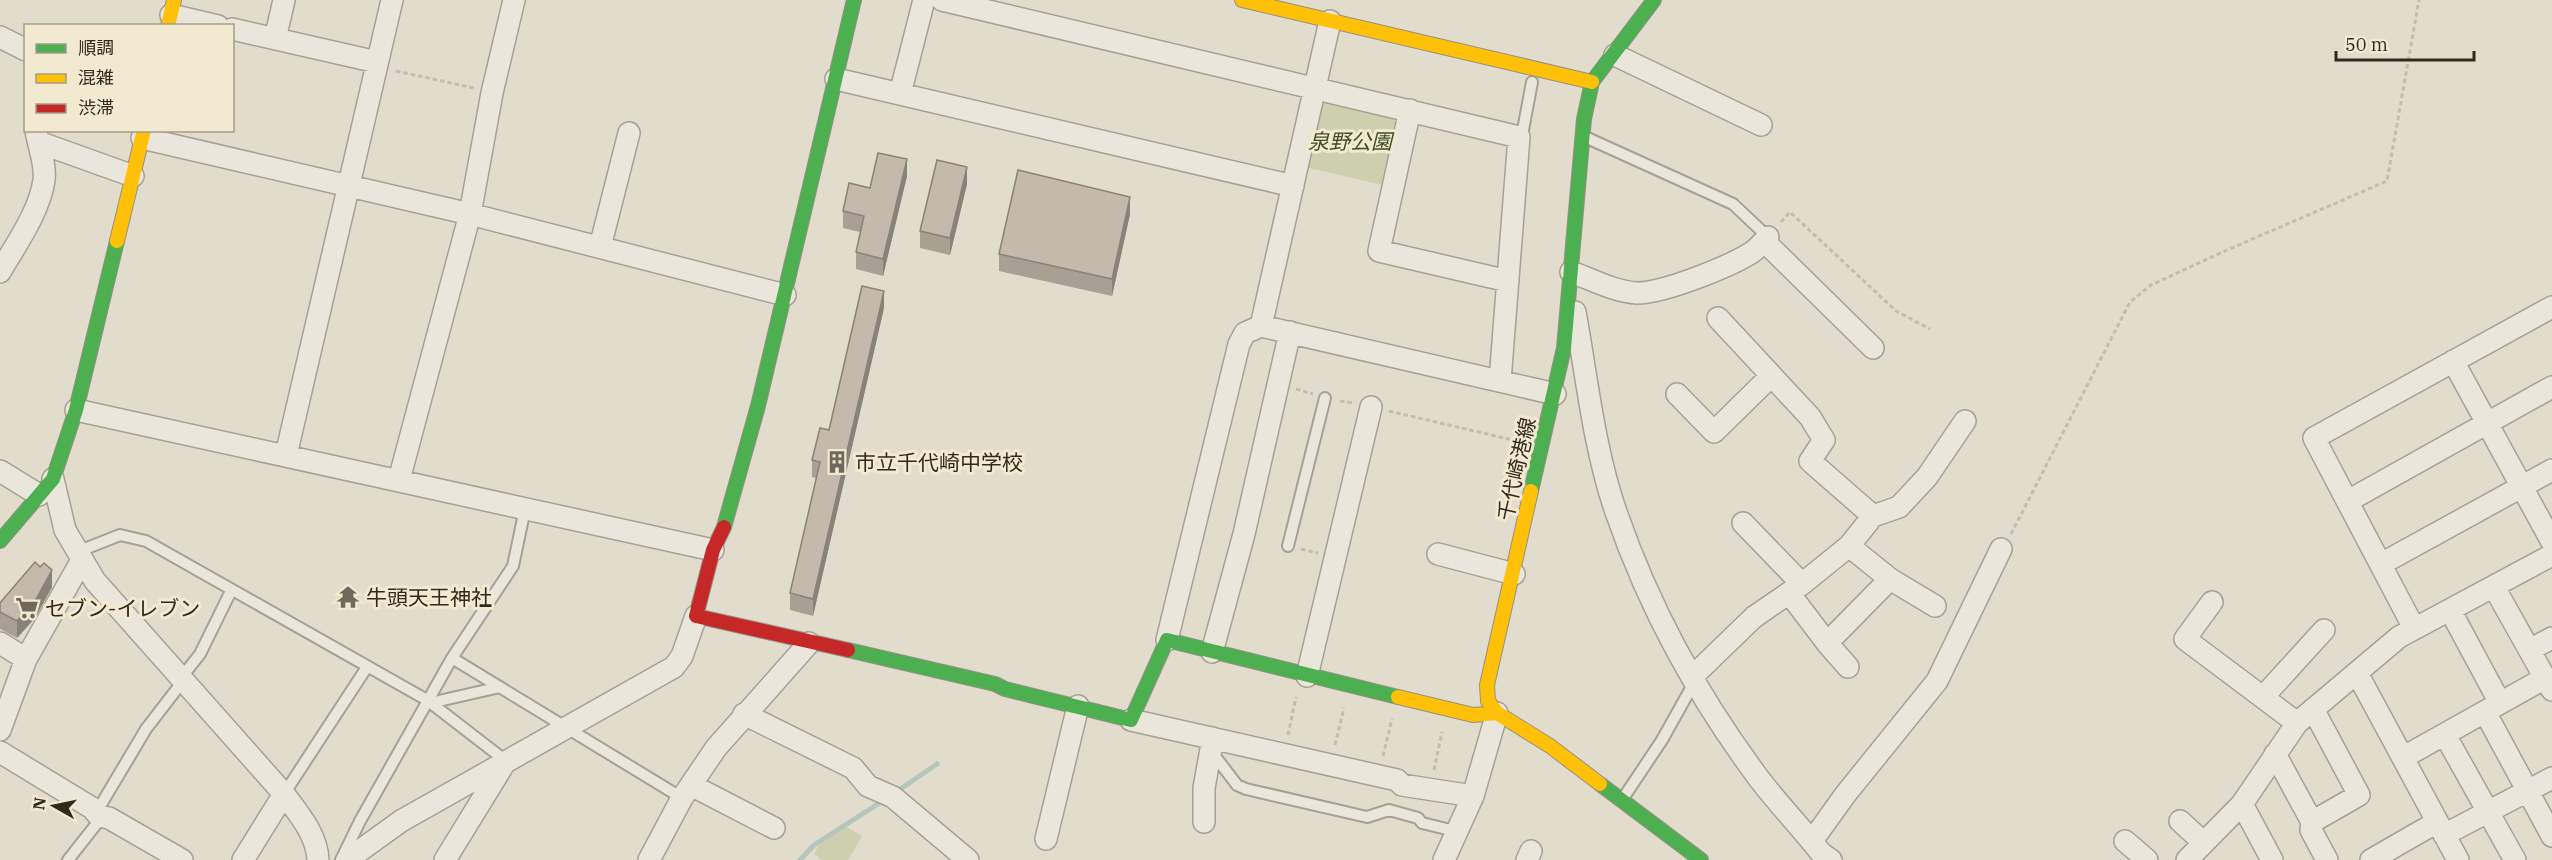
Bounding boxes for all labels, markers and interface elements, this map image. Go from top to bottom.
legend [24,24,234,132]
scale bar [2336,24,2474,62]
text: 50 m [2345,33,2388,56]
text: 順調 [78,36,114,59]
text: 混雑 [78,66,114,89]
text: 渋滞 [78,96,114,119]
park label: 泉野公園 [1308,127,1395,155]
street label: 千代崎港線 [1491,415,1541,523]
place label: 市立千代崎中学校 [855,448,1023,476]
building icon: 市立千代崎中学校 [824,449,850,475]
place label: 牛頭天王神社 [366,583,492,611]
temple icon: 牛頭天王神社 [335,584,361,610]
place label: セブン-イレブン [45,594,200,622]
supermarket icon: セブン-イレブン [14,595,40,621]
north arrow [24,776,84,836]
text: N [28,796,50,811]

